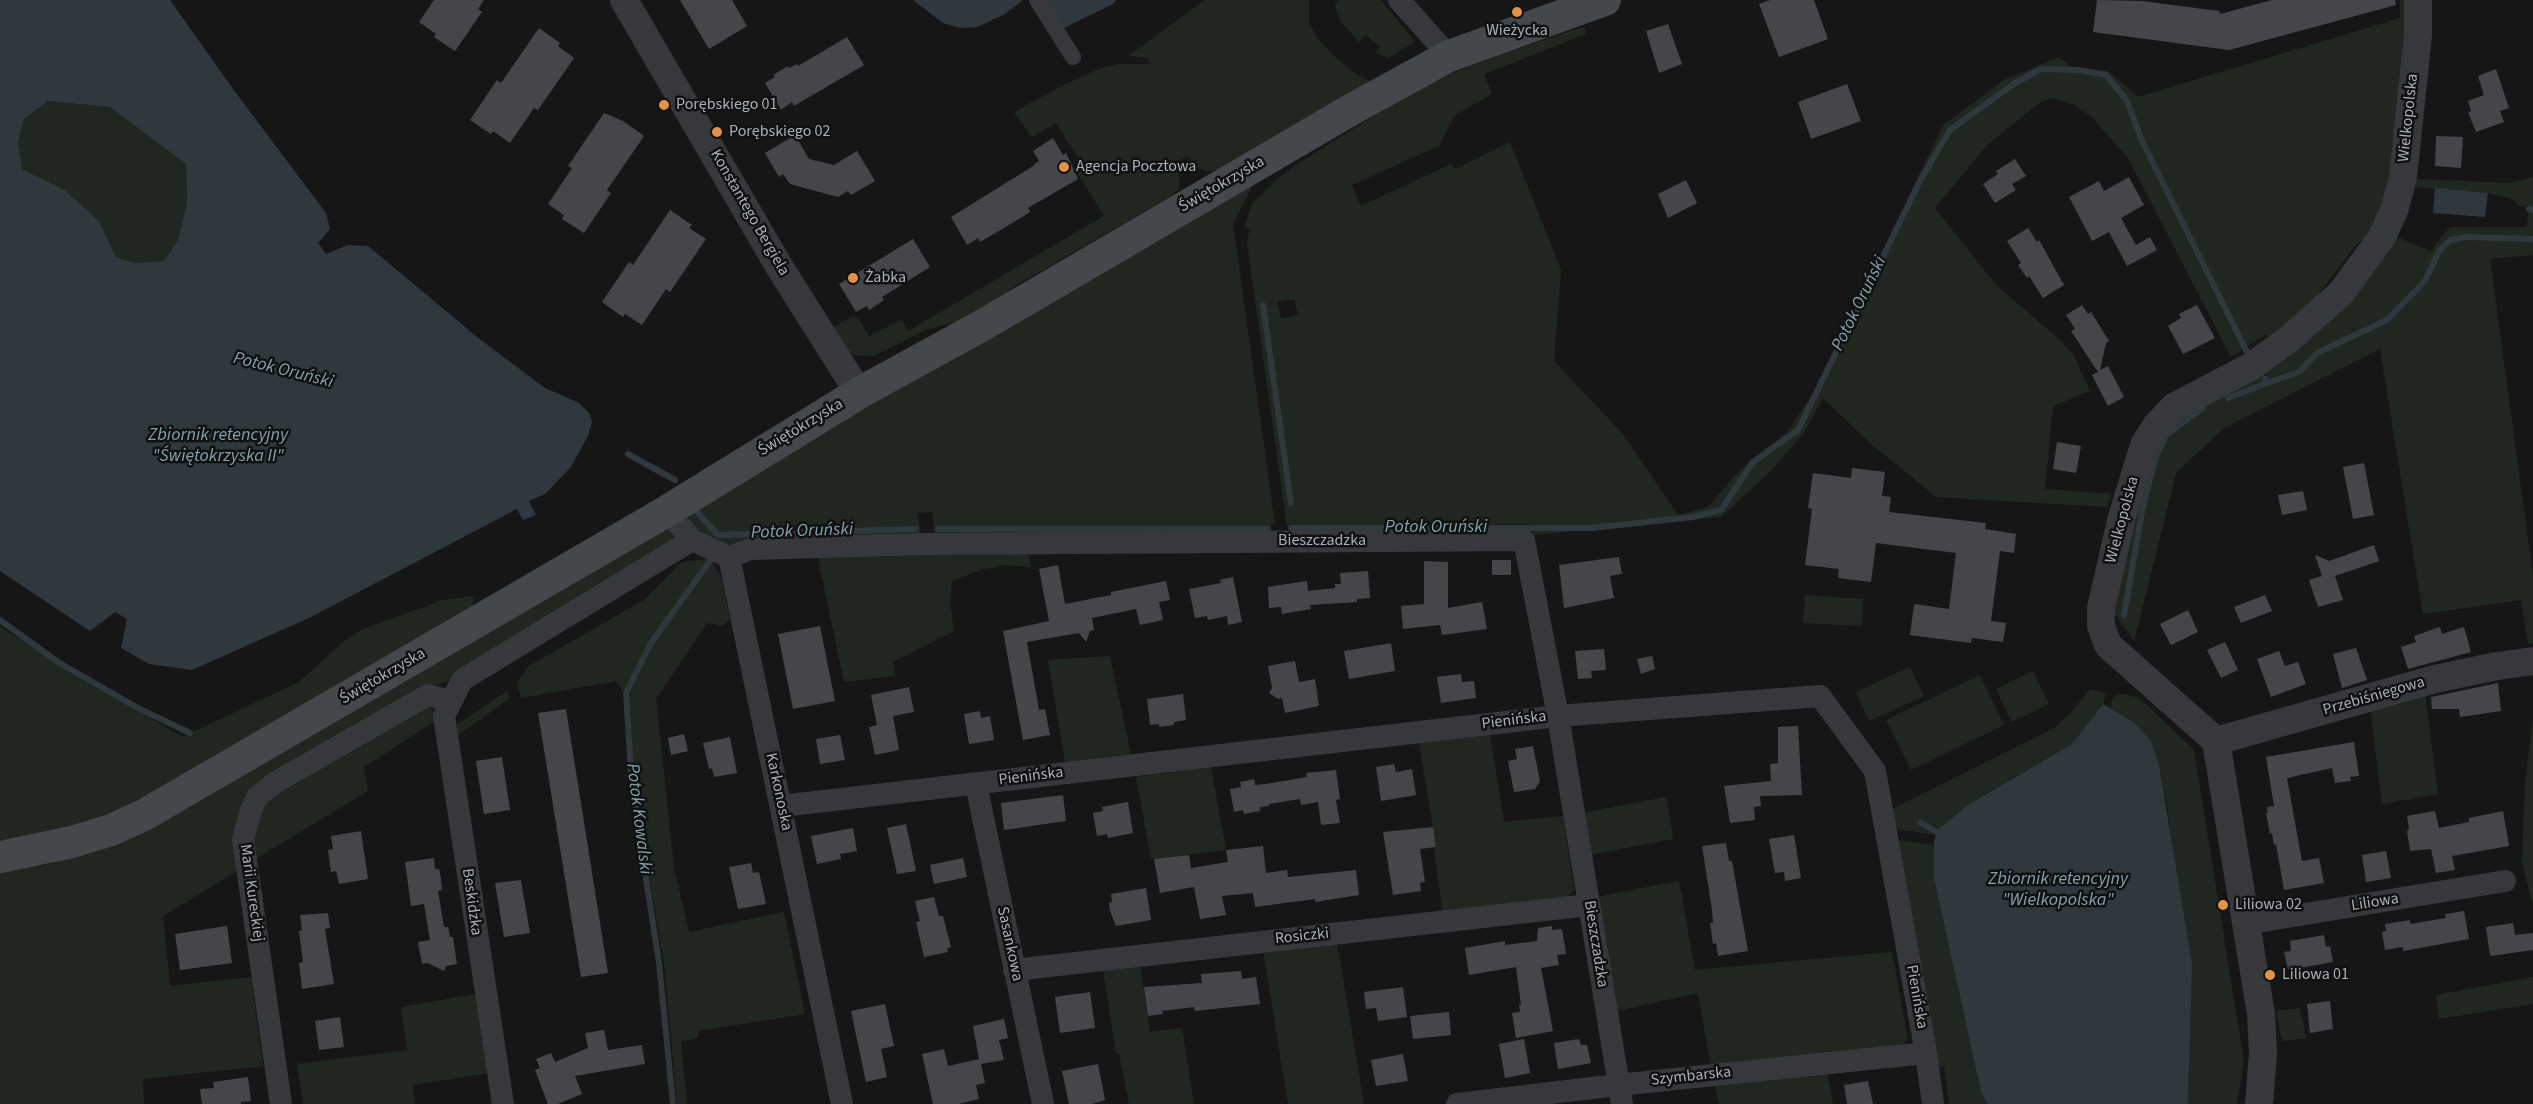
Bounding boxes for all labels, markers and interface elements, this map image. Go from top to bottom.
marker: Wieżycka [1510,5,1524,19]
place label: Wieżycka [1486,21,1548,41]
street label: Wielkopolska [2395,73,2423,163]
place label: Porębskiego 01 [676,95,777,115]
marker: Porębskiego 01 [657,98,671,112]
place label: Porębskiego 02 [729,122,830,142]
marker: Porębskiego 02 [710,125,724,139]
street label: Konstantego Bergiela [705,147,793,279]
street label: Świętokrzyska [1176,153,1268,217]
place label: Agencja Pocztowa [1076,157,1196,177]
marker: Agencja Pocztowa [1057,160,1071,174]
water label: Potok Oruński [1828,253,1892,355]
place label: Żabka [865,268,906,288]
marker: Żabka [846,271,860,285]
water label: Potok Oruński [231,348,335,394]
street label: Świętokrzyska [755,395,847,461]
water label: Zbiornik retencyjny "Świętokrzyska II" [148,425,288,468]
street label: Wielkopolska [2102,475,2144,565]
water label: Potok Oruński [1385,517,1487,539]
water label: Potok Oruński [750,519,854,545]
street label: Bieszczadzka [1278,531,1366,551]
street label: Świętokrzyska [337,645,429,709]
street label: Przebiśniegowa [2321,673,2427,721]
street label: Pienińska [1481,708,1547,734]
street label: Karkonoska [760,751,796,833]
water label: Potok Kowalski [620,762,656,876]
street label: Pienińska [998,764,1064,790]
street label: Marii Kureckiej [235,843,267,943]
street label: Beskidzka [457,867,485,937]
water label: Zbiornik retencyjny "Wielkopolska" [1988,869,2128,912]
street label: Liliowa [2350,890,2400,916]
place label: Liliowa 02 [2235,895,2302,915]
marker: Liliowa 02 [2216,898,2230,912]
street label: Bieszczadzka [1579,899,1611,989]
street label: Sasankowa [992,905,1026,983]
street label: Rosiczki [1274,925,1330,949]
street label: Pienińska [1901,963,1931,1031]
place label: Liliowa 01 [2282,965,2349,985]
marker: Liliowa 01 [2263,968,2277,982]
street label: Szymbarska [1650,1063,1732,1091]

